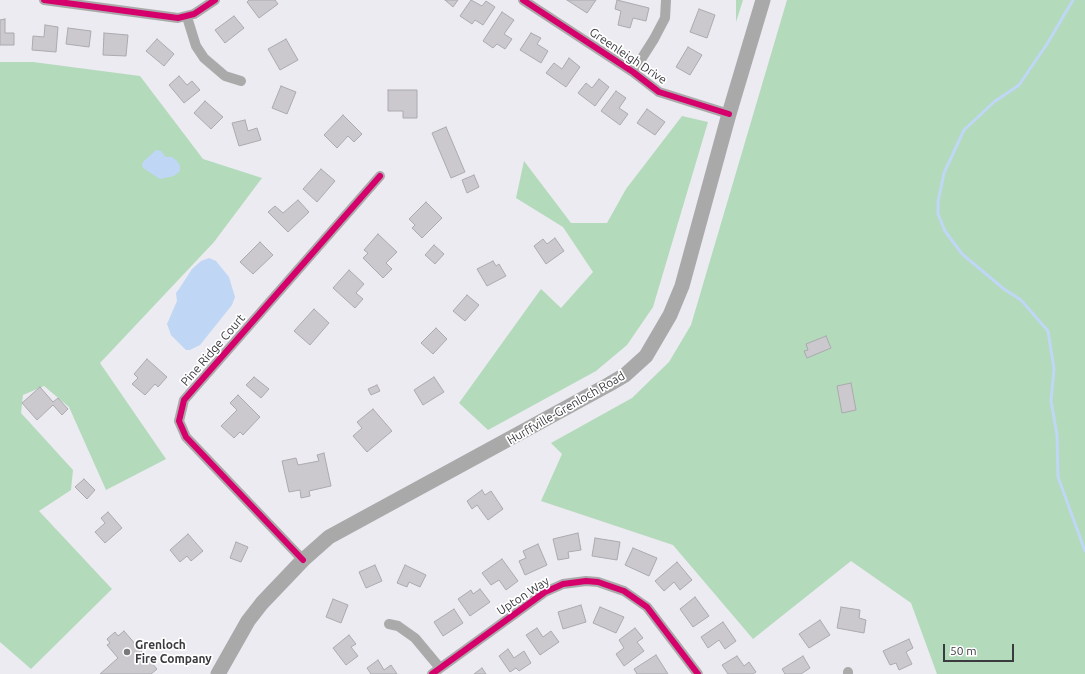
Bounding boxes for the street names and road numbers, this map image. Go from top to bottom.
street label: Greenleigh Drive [587,25,669,87]
street label: Pine Ridge Court [178,311,248,389]
street label: Hurffville-Grenloch Road [505,368,627,448]
street label: Upton Way [494,574,552,618]

